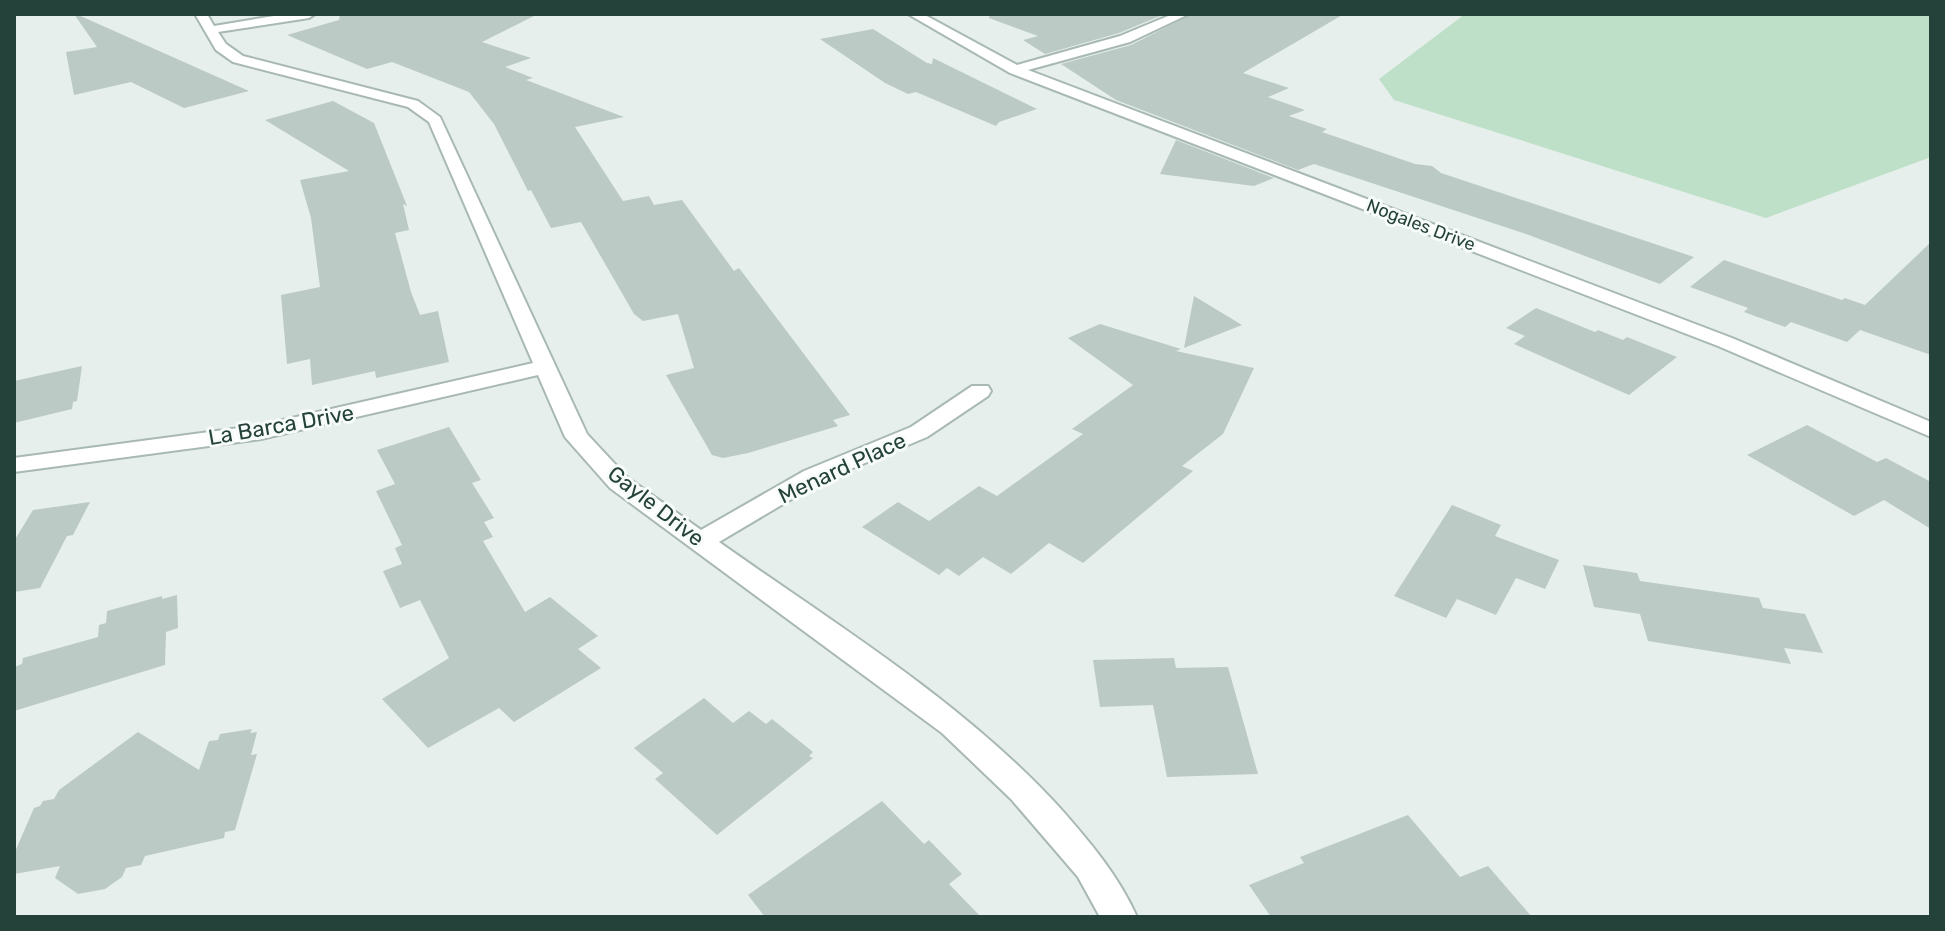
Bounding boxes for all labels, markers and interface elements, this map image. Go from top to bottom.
street label: Nogales Drive [1363,194,1479,256]
street label: La Barca Drive [206,399,356,451]
street label: Menard Place [774,427,910,509]
street label: Gayle Drive [602,460,710,552]

